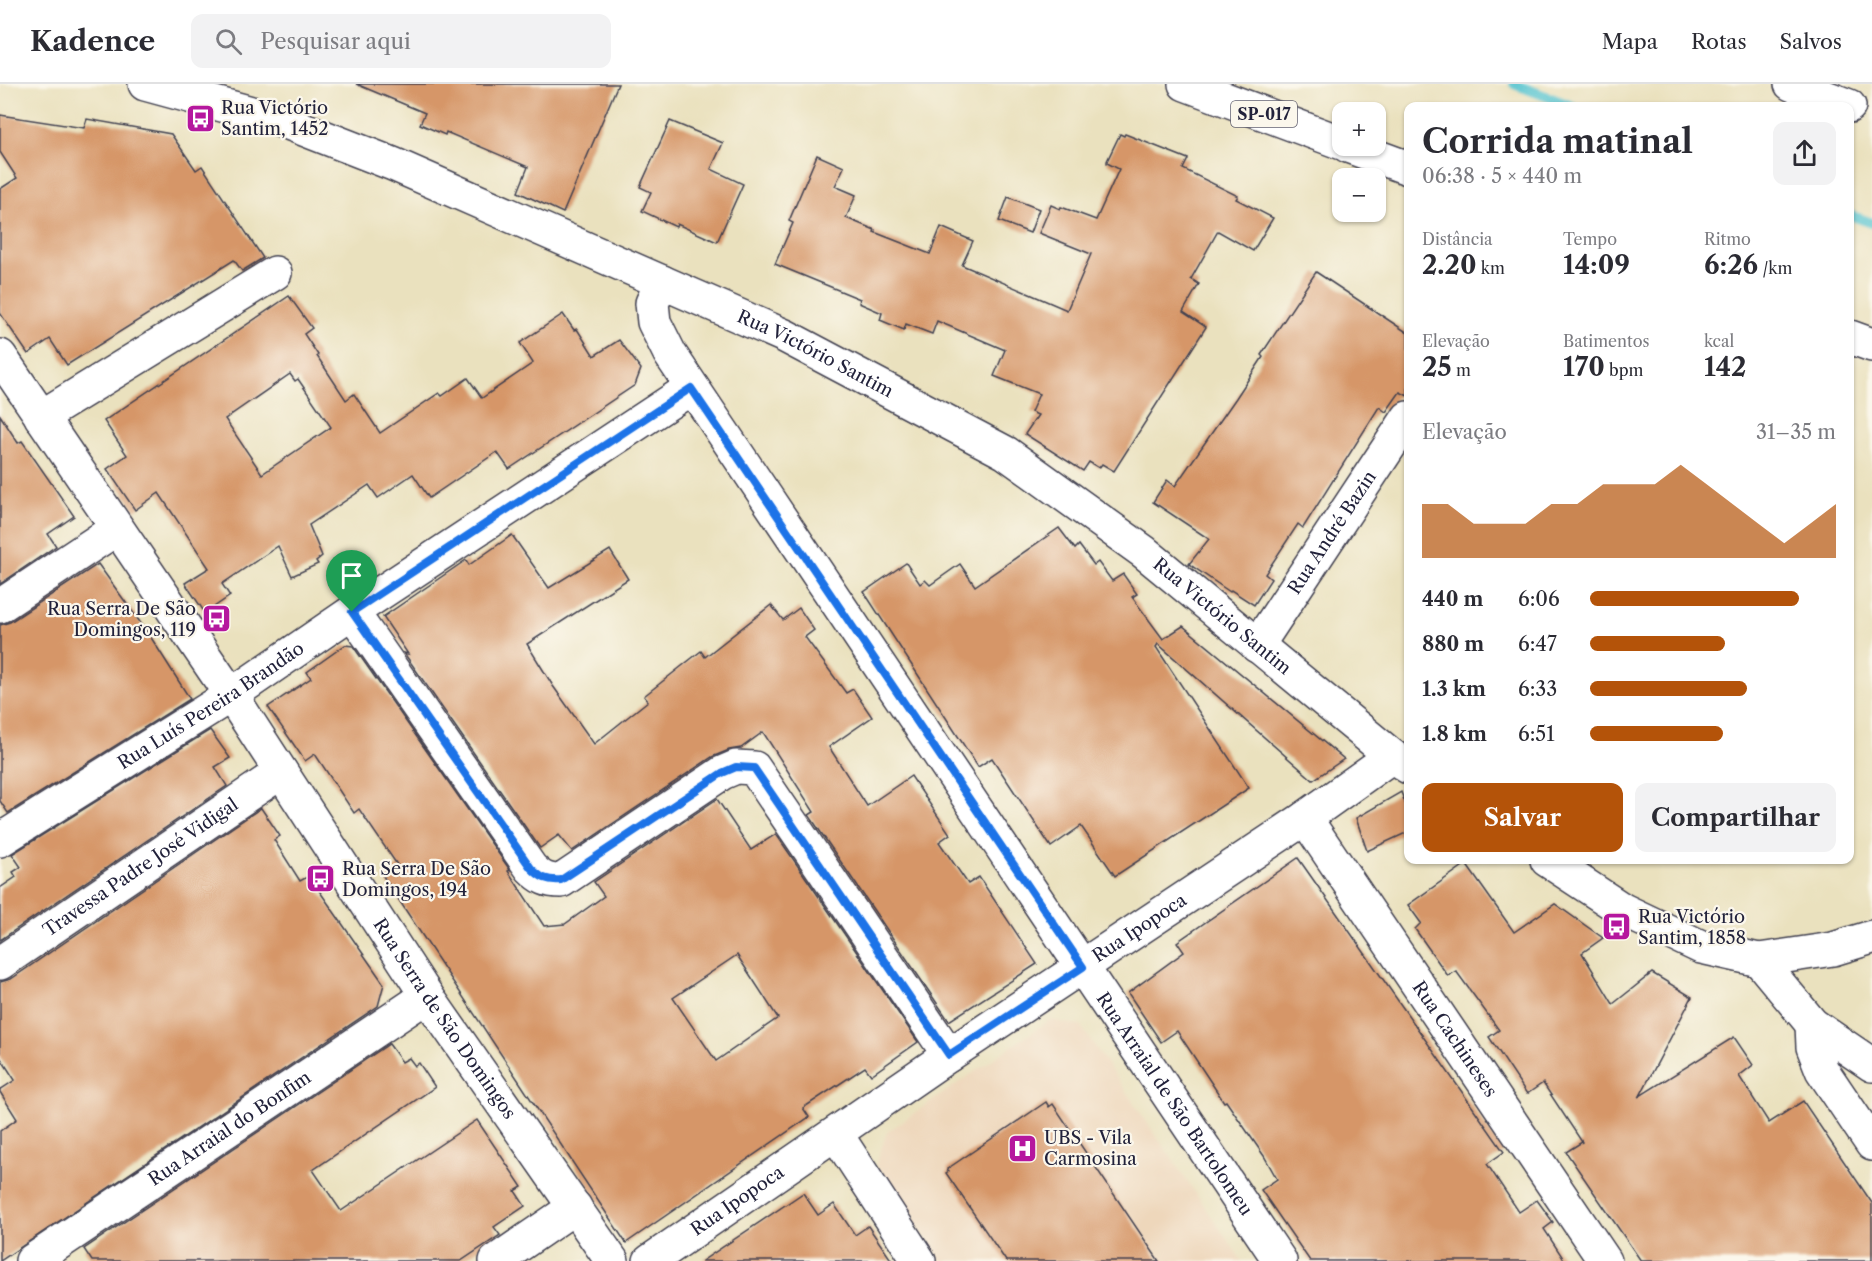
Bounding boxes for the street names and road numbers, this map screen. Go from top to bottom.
road number: SP-017 [1231,101,1297,127]
street label: Rua Victório Santim [734,305,897,402]
street label: Rua André Bazin [1283,467,1381,599]
street label: Rua Victório Santim [1149,553,1296,680]
street label: Rua Luís Pereira Brandão [114,637,308,774]
street label: Travessa Padre José Vidigal [39,793,242,941]
street label: Rua Ipopoca [1088,889,1191,967]
street label: Rua Serra de São Domingos [368,914,520,1123]
street label: Rua Cachineses [1408,977,1502,1101]
street label: Rua Arraial de São Bartolomeu [1092,988,1257,1220]
street label: Rua Arraial do Bonfim [144,1066,315,1191]
street label: Rua Ipopoca [687,1161,788,1241]

